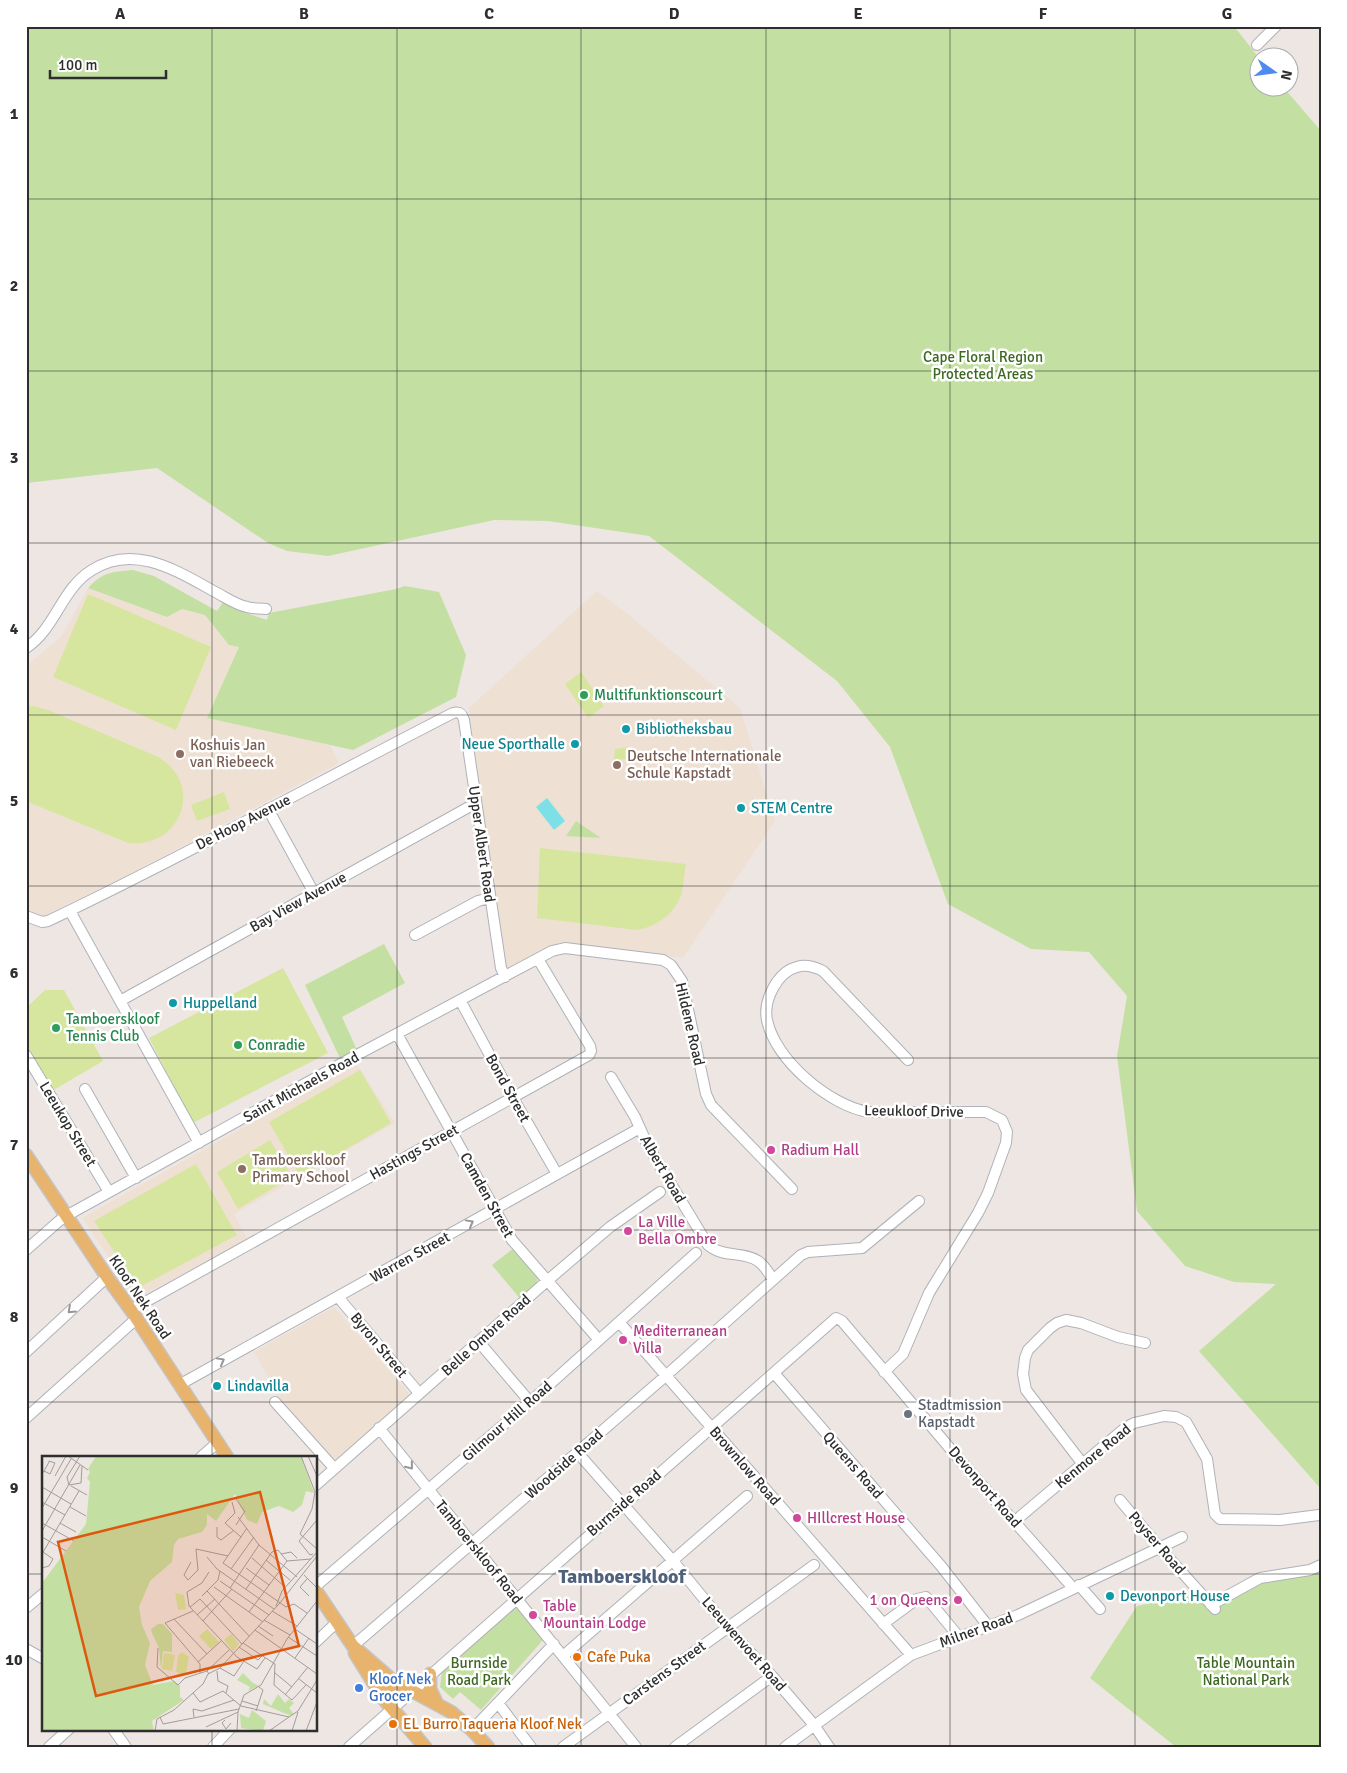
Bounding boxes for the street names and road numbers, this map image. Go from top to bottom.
street label: Upper Albert Road [465,785,499,904]
street label: De Hoop Avenue [192,790,294,854]
street label: Bay View Avenue [246,868,350,936]
street label: Hildene Road [672,981,708,1068]
street label: Saint Michaels Road [240,1048,362,1126]
street label: Bond Street [482,1051,534,1125]
street label: Leeukop Street [36,1078,100,1170]
street label: Leeukloof Drive [864,1101,964,1121]
street label: Hastings Street [366,1120,462,1184]
street label: Albert Road [636,1132,690,1206]
street label: Camden Street [456,1149,518,1241]
street label: Warren Street [367,1228,453,1286]
street label: Kloof Nek Road [105,1251,175,1343]
street label: Belle Ombre Road [438,1290,534,1380]
street label: Byron Street [347,1309,411,1381]
street label: Gilmour Hill Road [458,1377,556,1465]
street label: Kenmore Road [1051,1420,1135,1492]
street label: Brownlow Road [706,1423,784,1509]
street label: Woodside Road [521,1425,607,1503]
street label: Queens Road [819,1428,887,1502]
street label: Devonport Road [945,1443,1025,1531]
street label: Burnside Road [583,1466,665,1540]
street label: Tamboerskloof Road [432,1496,526,1608]
street label: Poyser Road [1125,1508,1189,1578]
street label: Leeuwenvoet Road [698,1593,790,1695]
street label: Milner Road [937,1608,1015,1652]
street label: Carstens Street [619,1637,709,1709]

